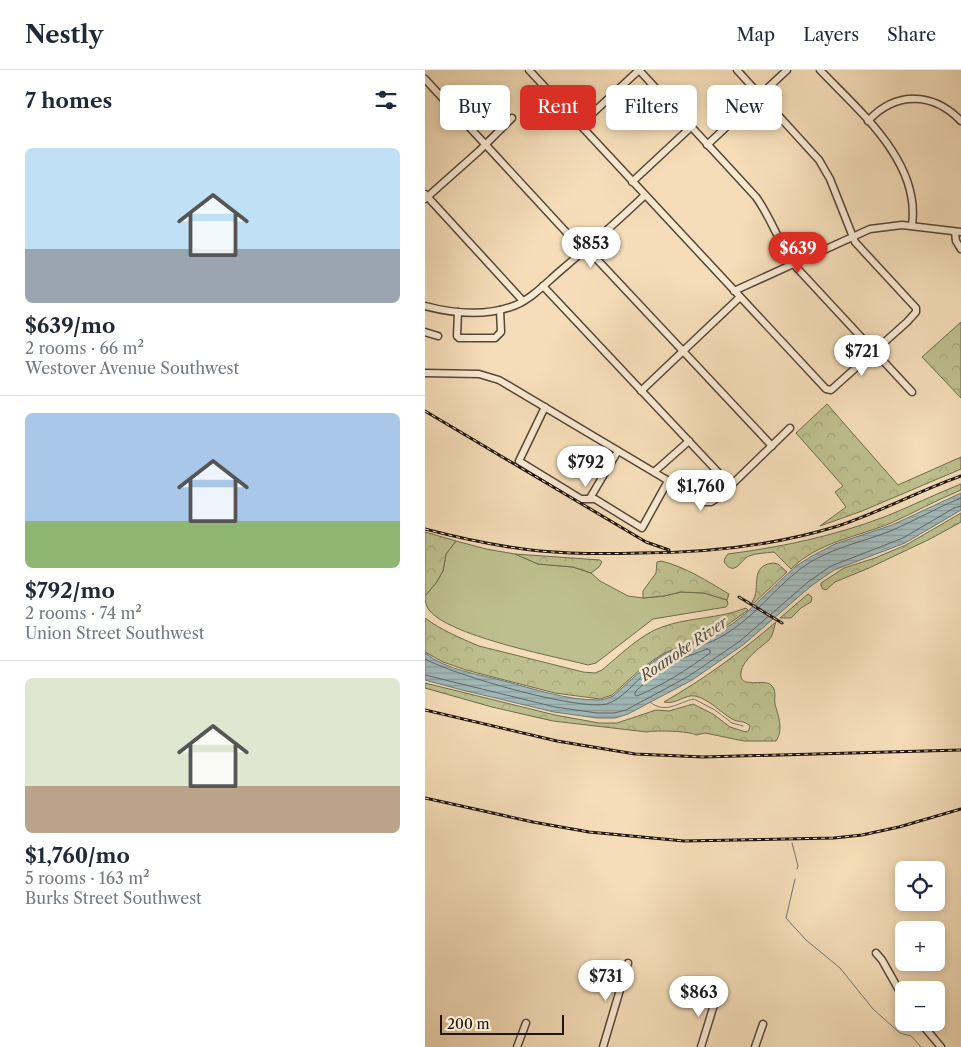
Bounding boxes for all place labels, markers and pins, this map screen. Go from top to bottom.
pin: $853 [561,226,621,269]
pin: $639 [768,232,828,274]
pin: $721 [832,334,892,377]
pin: $792 [556,446,616,488]
pin: $1,760 [660,470,742,512]
pin: $731 [576,960,636,1002]
pin: $863 [669,976,729,1018]

